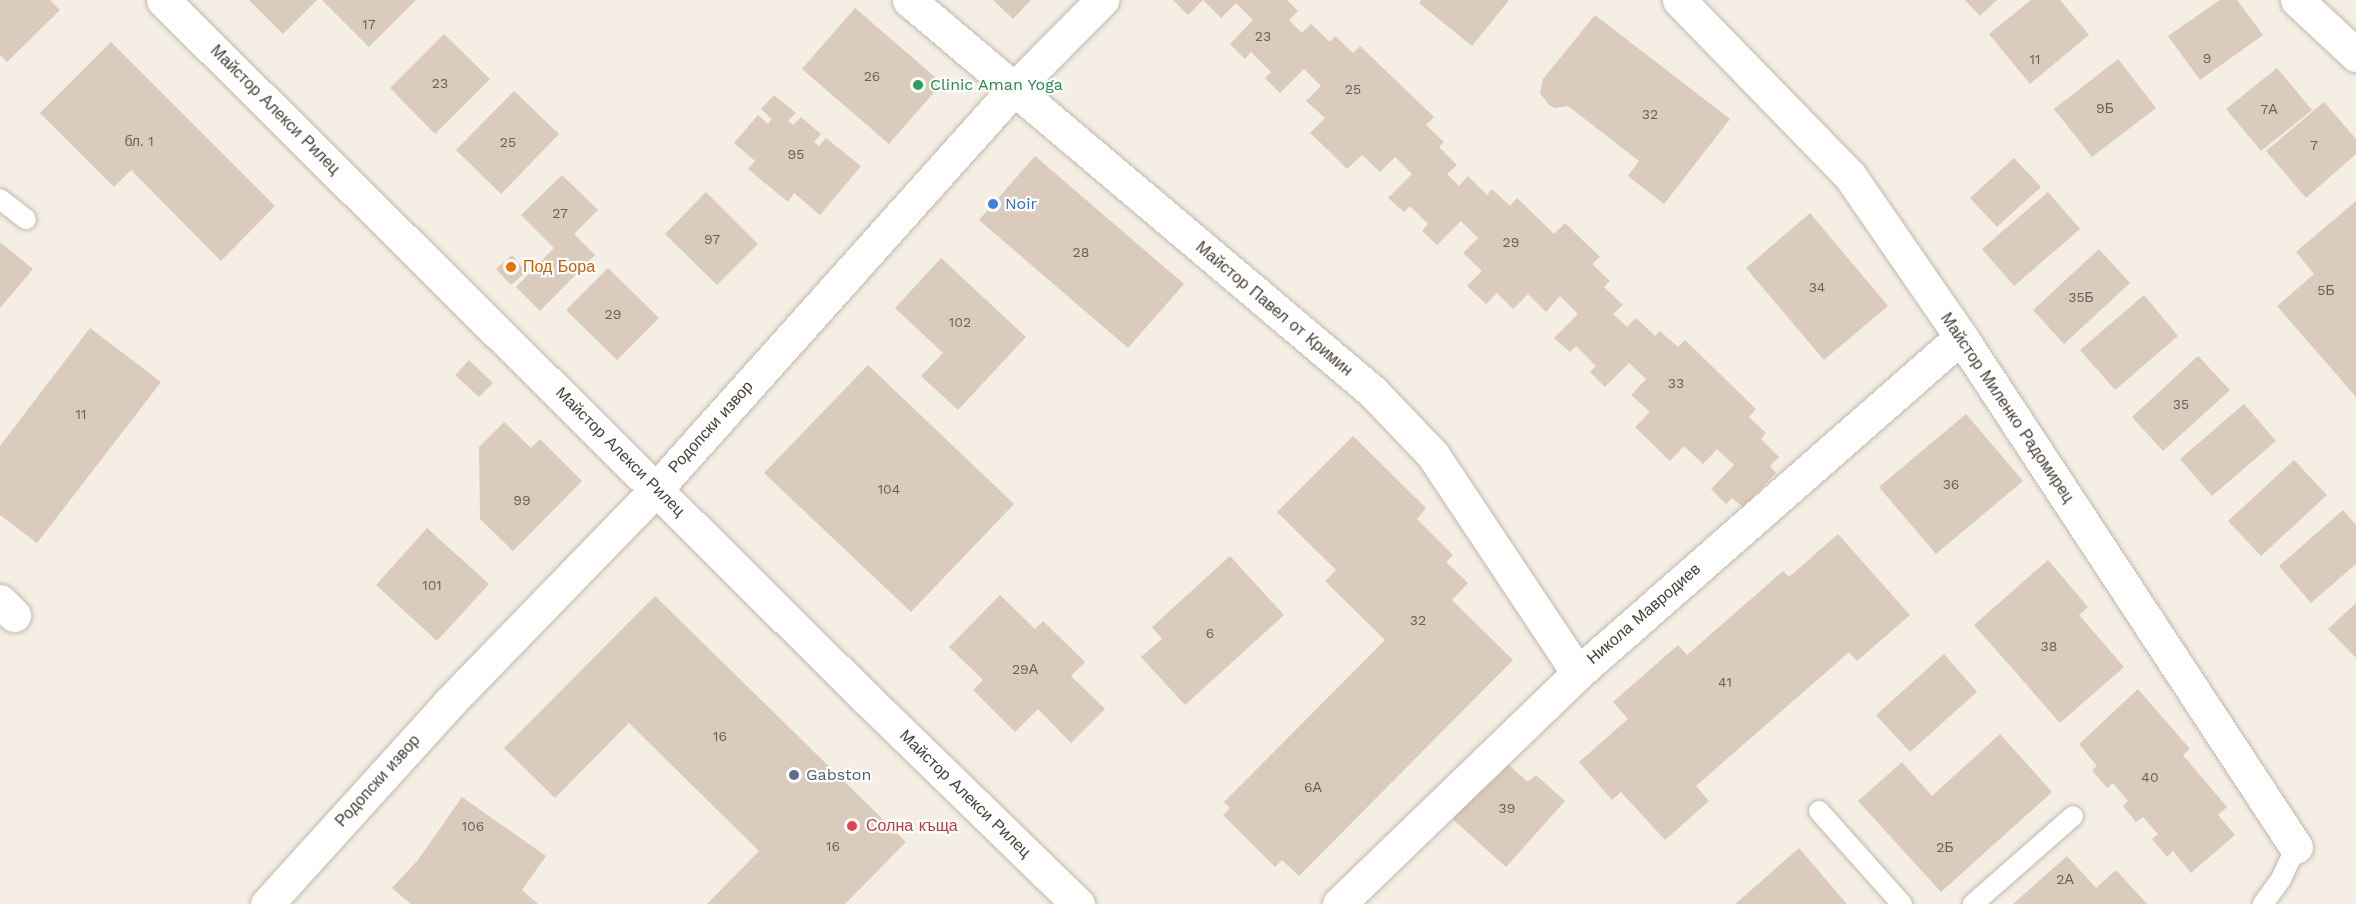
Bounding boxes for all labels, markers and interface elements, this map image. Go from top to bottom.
house number: 17 [362,16,376,32]
house number: 23 [1255,28,1271,44]
street label: Майстор Алекси Рилец [206,41,344,179]
house number: 9 [2203,50,2211,66]
house number: 11 [2030,51,2040,67]
house number: 26 [864,68,880,84]
house number: 23 [432,75,448,91]
place label: Clinic Aman Yoga [930,75,1064,95]
marker: Clinic Aman Yoga [911,78,925,92]
house number: 25 [1345,81,1361,97]
house number: 9Б [2096,100,2114,116]
house number: 7А [2260,101,2278,117]
house number: 32 [1642,106,1658,122]
house number: бл. 1 [124,133,154,149]
house number: 25 [500,134,516,150]
house number: 7 [2310,137,2318,153]
house number: 95 [788,146,804,162]
place label: Noir [1005,194,1037,214]
marker: Noir [986,197,1000,211]
house number: 27 [552,205,568,221]
house number: 97 [704,231,720,247]
house number: 29 [1503,234,1519,250]
street label: Майстор Павел от Кримин [1192,238,1356,380]
house number: 28 [1073,244,1089,260]
place label: Под Бора [523,257,595,277]
marker: Под Бора [504,260,518,274]
house number: 34 [1809,279,1825,295]
house number: 5Б [2317,282,2335,298]
house number: 35Б [2068,289,2094,305]
house number: 29 [605,306,621,322]
street label: Майстор Миленко Радомирец [1936,309,2078,507]
house number: 102 [949,314,971,330]
house number: 33 [1668,375,1684,391]
street label: Родопски извор [665,377,757,477]
street label: Майстор Алекси Рилец [551,383,689,521]
house number: 35 [2173,396,2189,412]
house number: 11 [76,406,86,422]
house number: 36 [1943,476,1959,492]
house number: 104 [878,481,900,497]
house number: 99 [513,492,531,508]
street label: Никола Мавродиев [1583,560,1705,668]
house number: 101 [422,577,442,593]
house number: 32 [1410,612,1426,628]
house number: 6 [1206,625,1214,641]
house number: 38 [2041,638,2057,654]
house number: 29А [1012,661,1038,677]
house number: 41 [1718,674,1732,690]
street label: Майстор Алекси Рилец [895,726,1035,862]
house number: 16 [713,728,727,744]
street label: Родопски извор [332,731,424,831]
place label: Gabston [806,765,871,785]
marker: Gabston [787,768,801,782]
house number: 40 [2141,769,2159,785]
house number: 6А [1304,779,1322,795]
house number: 39 [1499,800,1515,816]
place label: Солна къща [866,816,958,836]
marker: Солна къща [843,817,861,835]
house number: 106 [462,818,484,834]
house number: 16 [826,838,840,854]
house number: 2Б [1936,839,1954,855]
house number: 2А [2056,871,2074,887]

